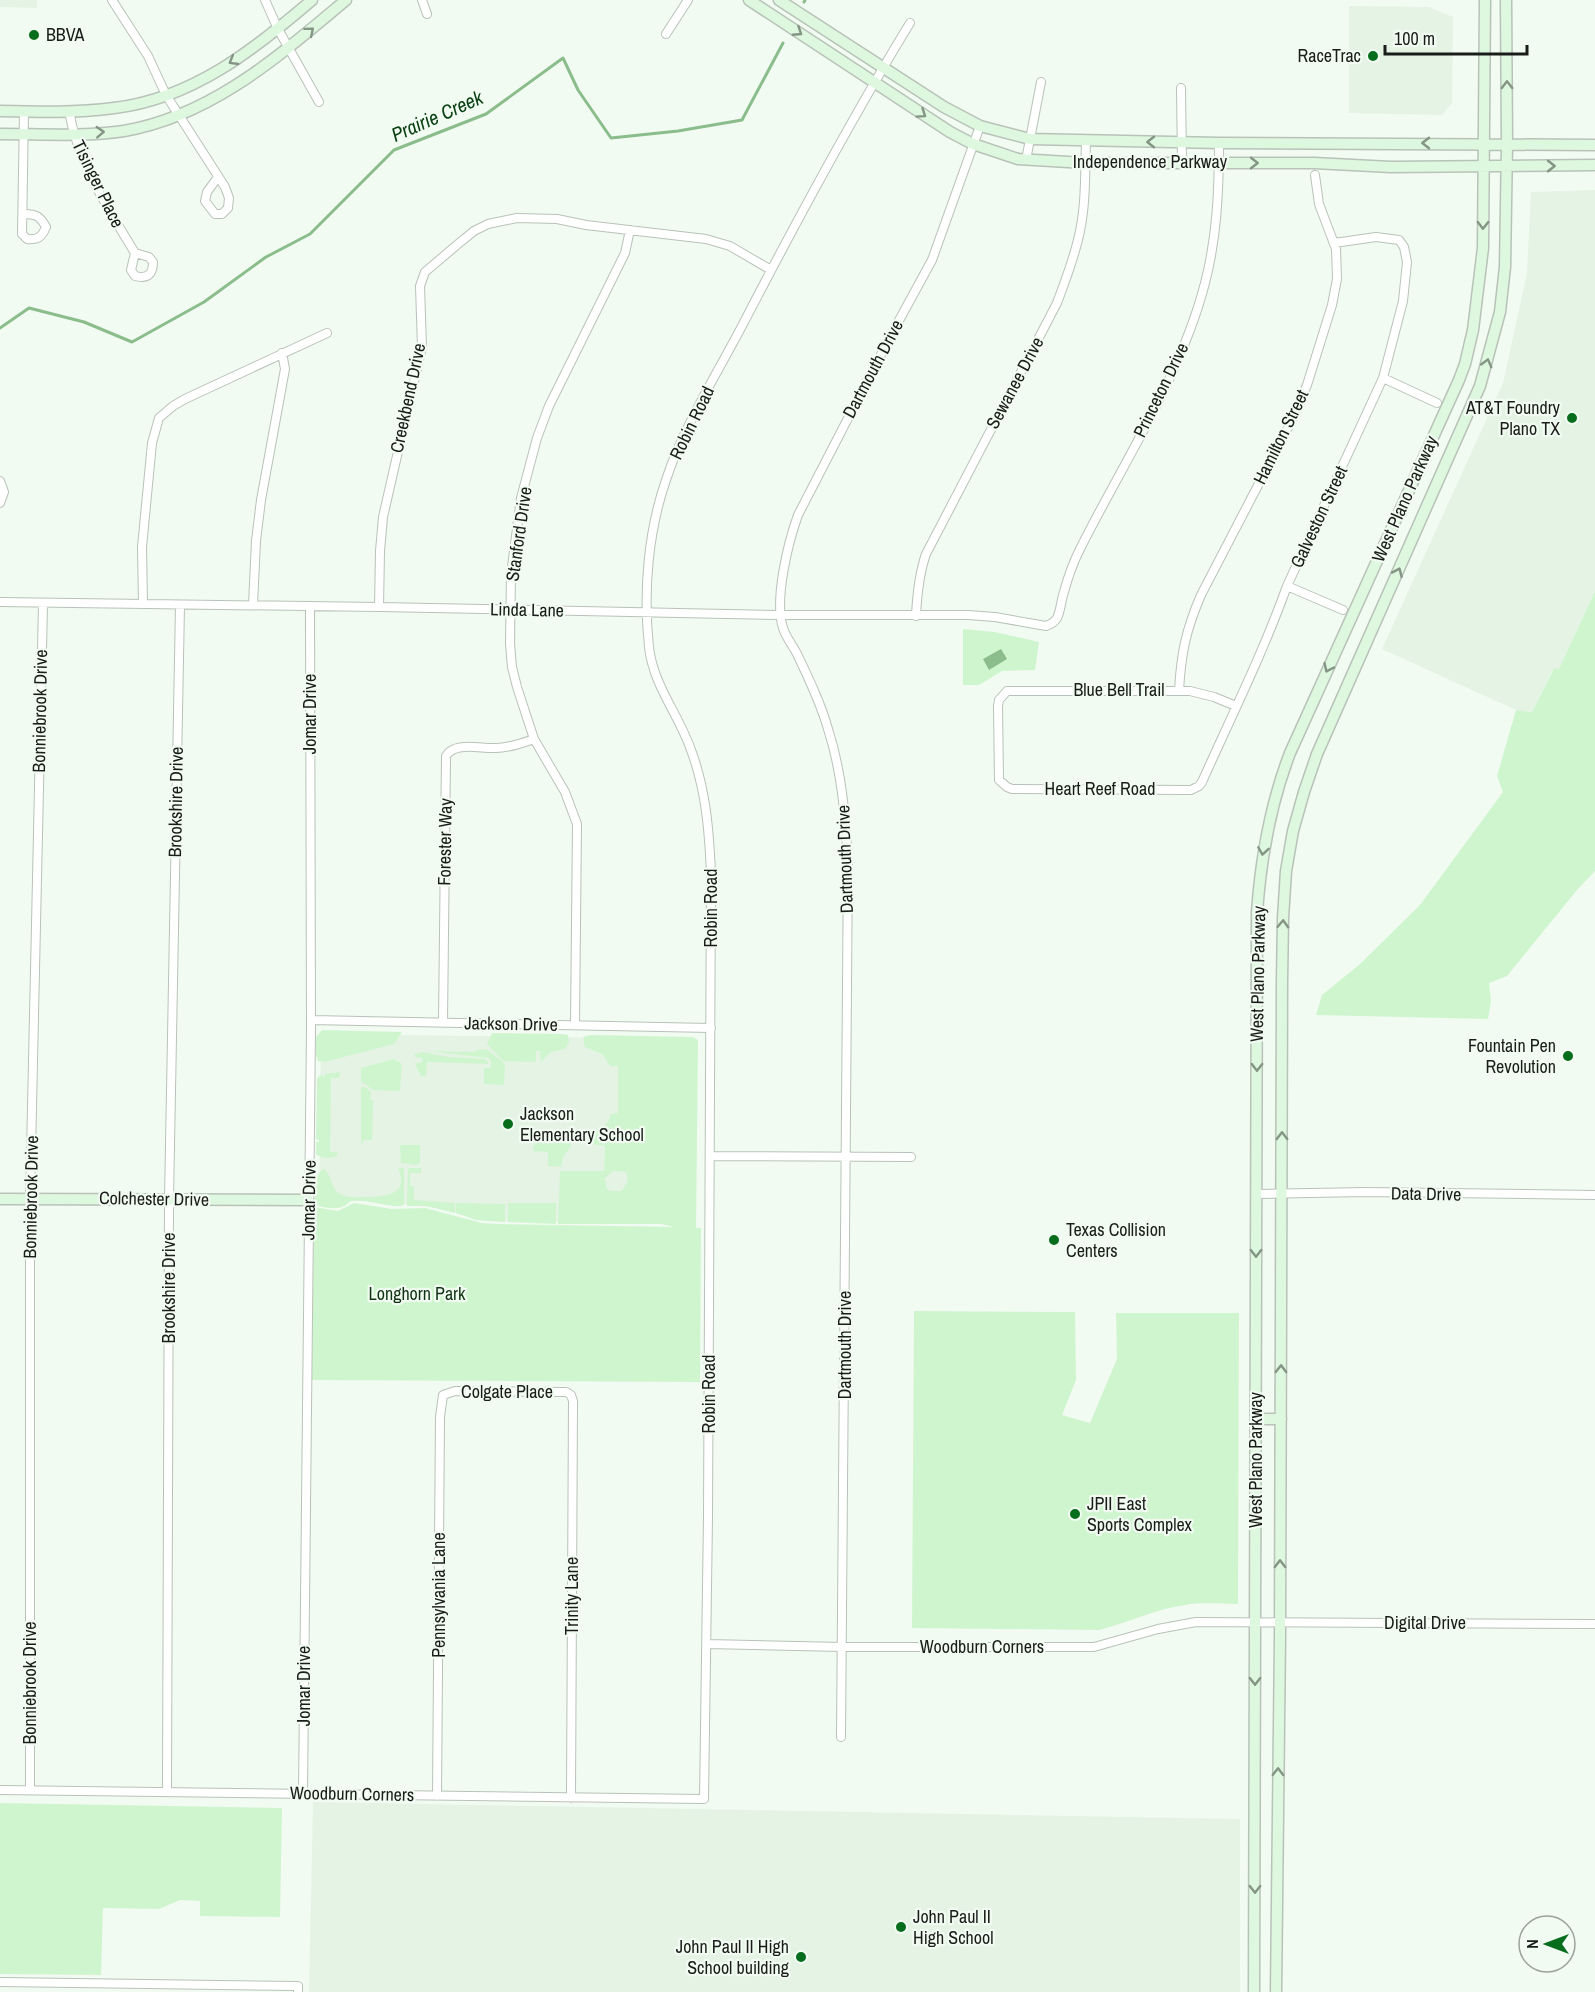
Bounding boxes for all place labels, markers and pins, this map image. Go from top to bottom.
place label: BBVA [46,22,84,47]
marker: BBVA [27,28,41,42]
place label: RaceTrac [1298,43,1361,68]
marker: RaceTrac [1366,49,1380,63]
place label: AT&T Foundry Plano TX [1465,395,1561,441]
marker: AT&T Foundry Plano TX [1565,411,1579,425]
place label: Fountain Pen Revolution [1468,1033,1556,1079]
marker: Fountain Pen Revolution [1561,1049,1575,1063]
place label: Jackson Elementary School [520,1101,644,1147]
marker: Jackson Elementary School [501,1117,515,1131]
place label: Texas Collision Centers [1066,1217,1166,1263]
marker: Texas Collision Centers [1047,1233,1061,1247]
place label: JPII East Sports Complex [1087,1491,1193,1537]
marker: JPII East Sports Complex [1068,1507,1082,1521]
place label: John Paul II High School [913,1904,993,1950]
marker: John Paul II High School [894,1920,908,1934]
place label: John Paul II High School building [676,1934,790,1980]
marker: John Paul II High School building [794,1950,808,1964]

